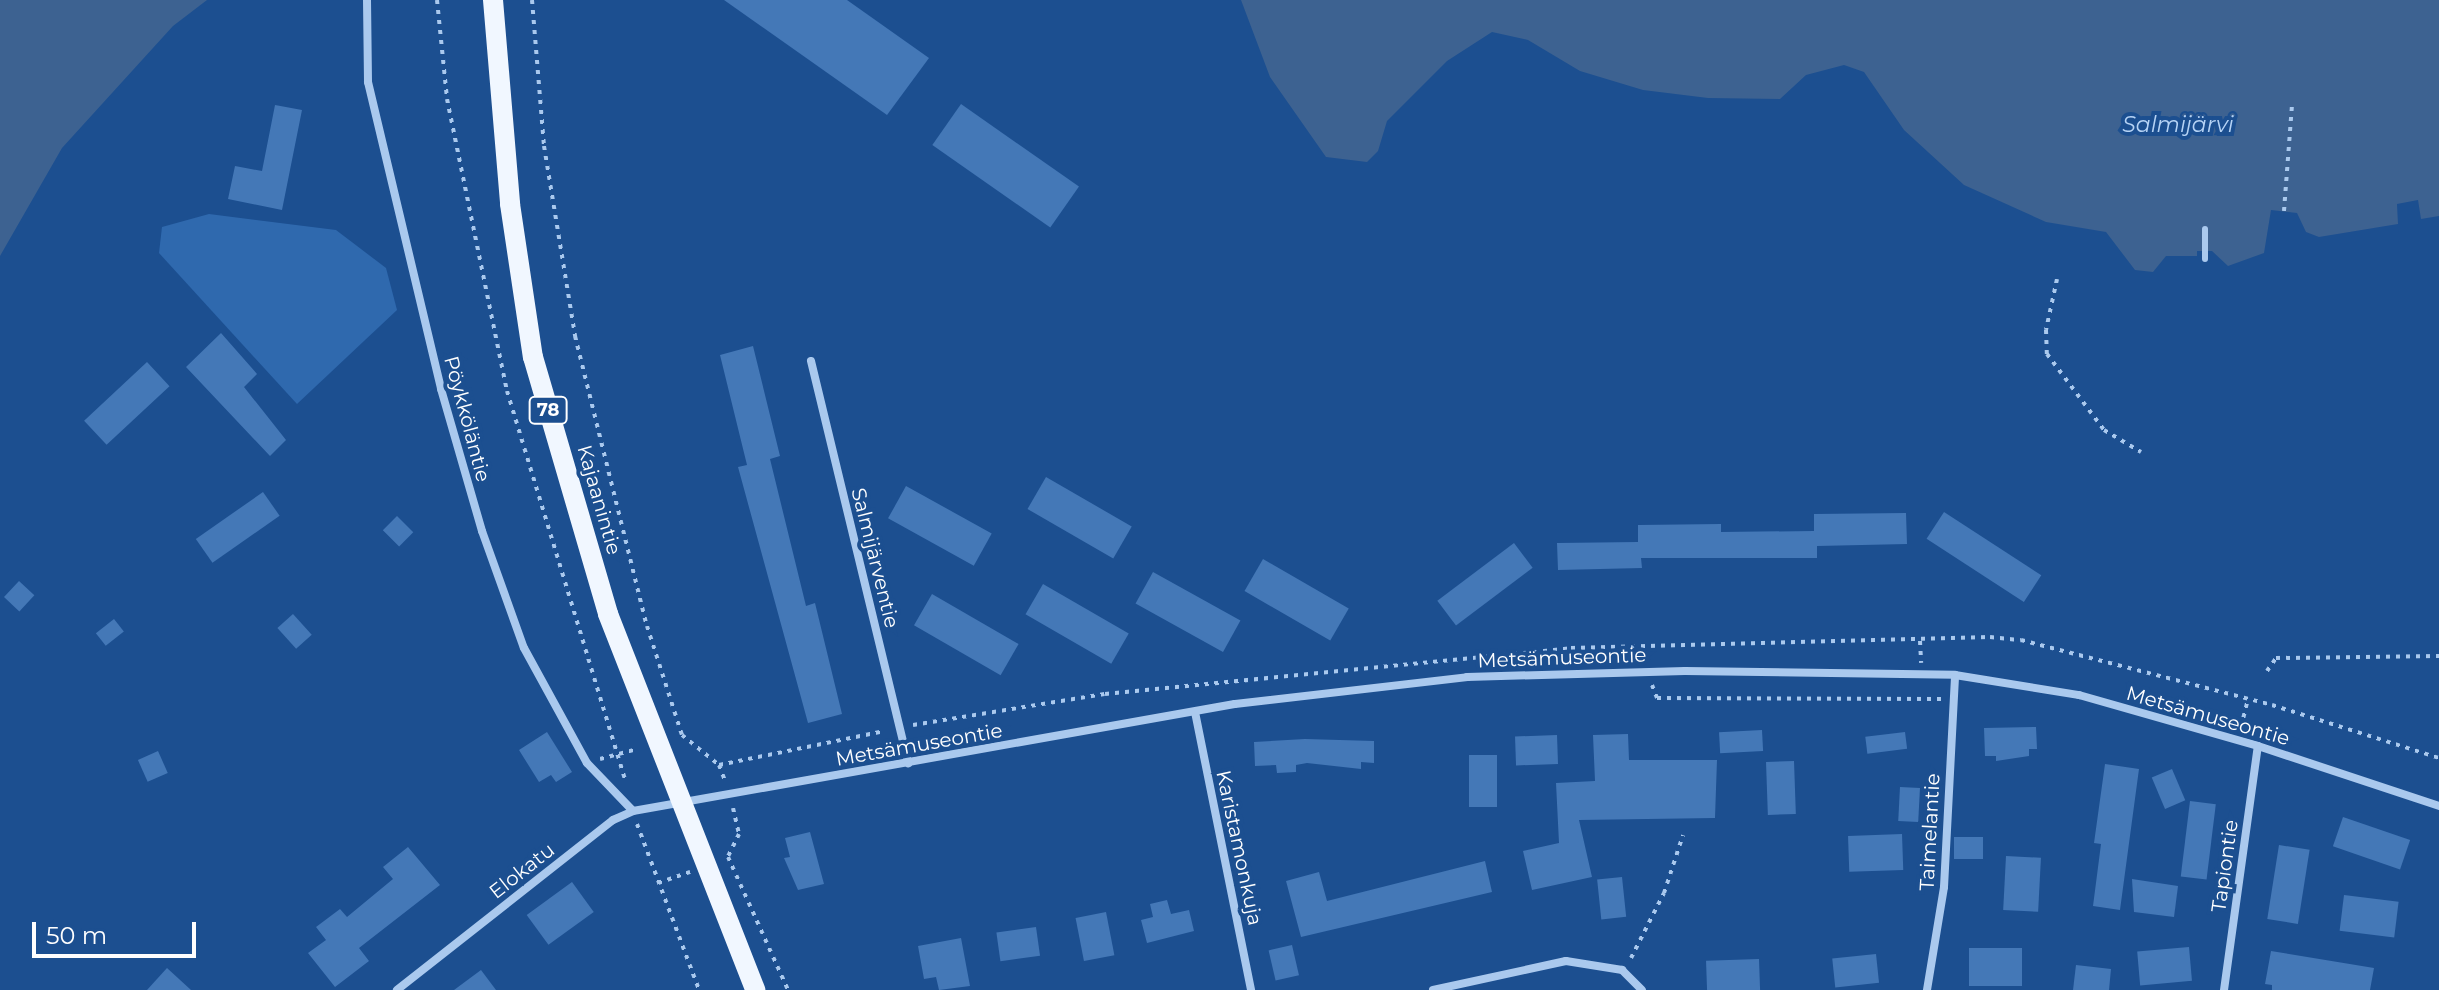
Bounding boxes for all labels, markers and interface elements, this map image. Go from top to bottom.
water label: Salmijärvi [2122,112,2234,138]
street label: Pöykköläntie [439,353,495,485]
road number: 78 [528,396,568,424]
street label: Kajaanintie [572,442,626,558]
street label: Salmijärventie [846,486,904,630]
street label: Metsämuseontie [1477,643,1647,673]
street label: Metsämuseontie [2123,681,2293,751]
street label: Metsämuseontie [834,719,1004,771]
street label: Karistamonkuja [1211,768,1267,928]
street label: Taimelantie [1915,773,1945,891]
street label: Tapiontie [2207,818,2243,914]
street label: Elokatu [485,838,559,904]
scale bar [36,906,200,956]
text: 50 m [46,921,107,950]

